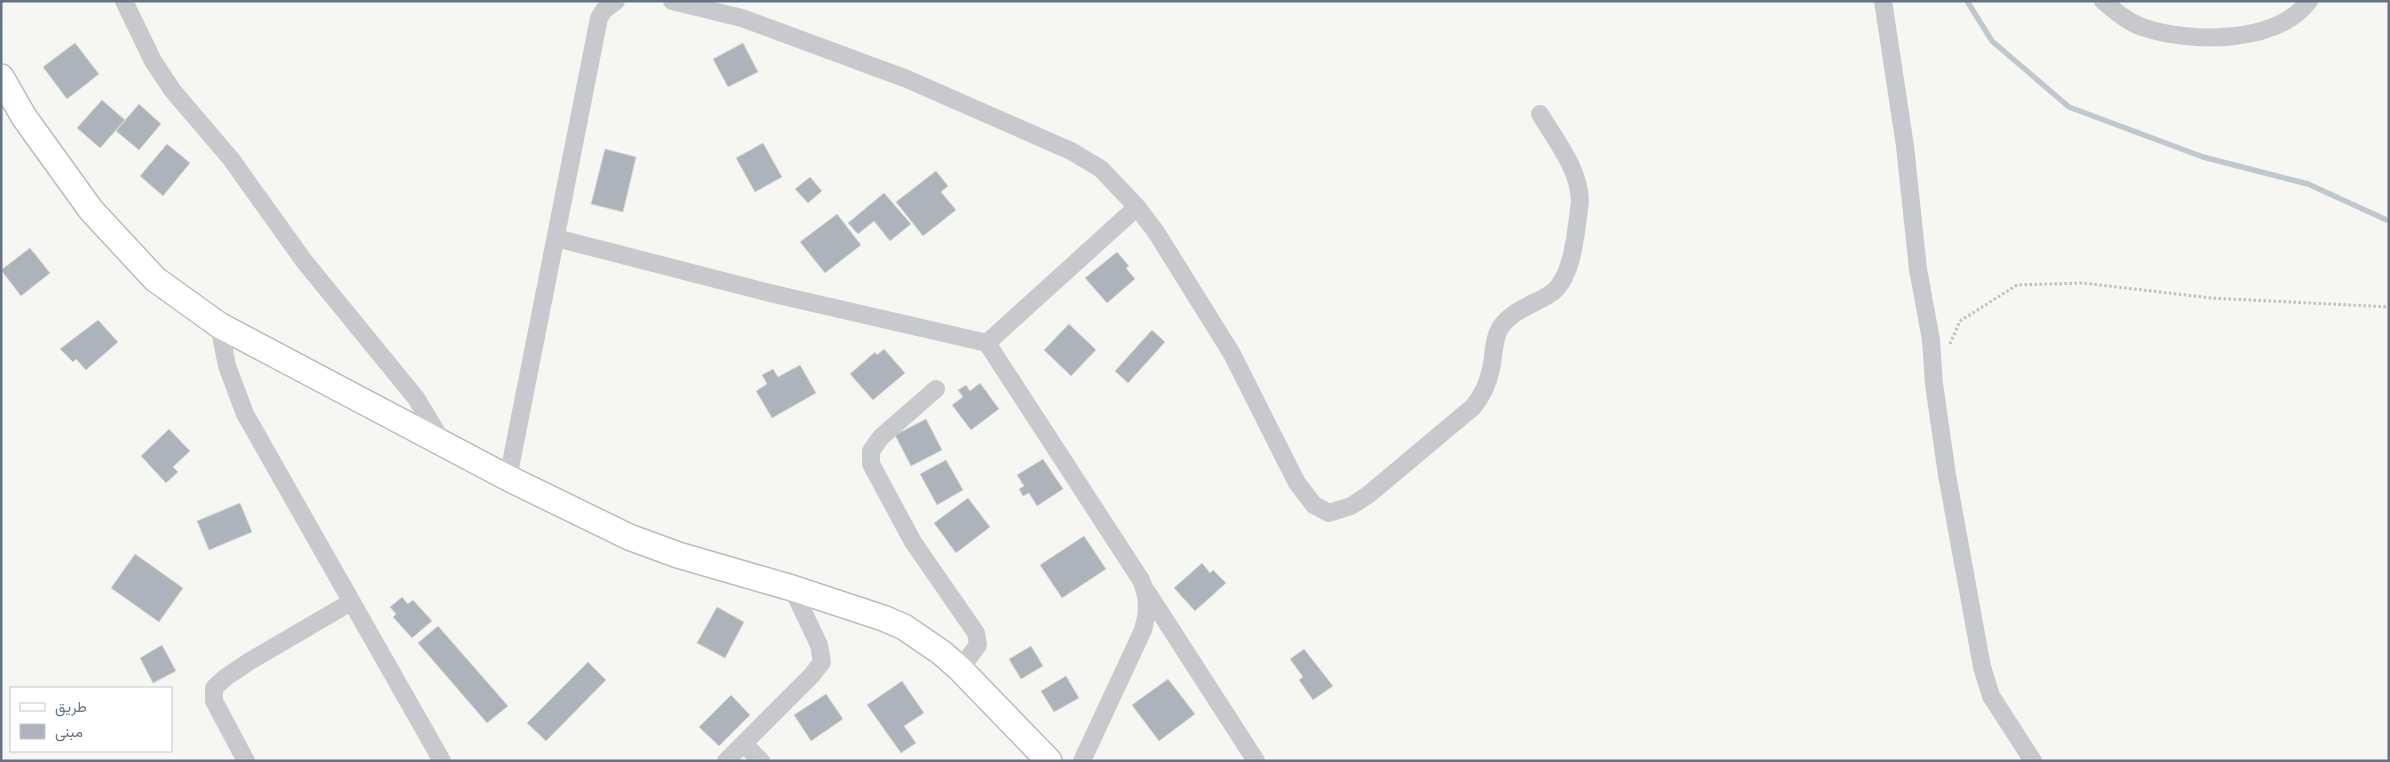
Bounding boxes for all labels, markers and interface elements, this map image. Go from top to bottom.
legend [10,687,172,752]
text: طريق [55,697,87,717]
text: مبنى [55,722,83,742]

